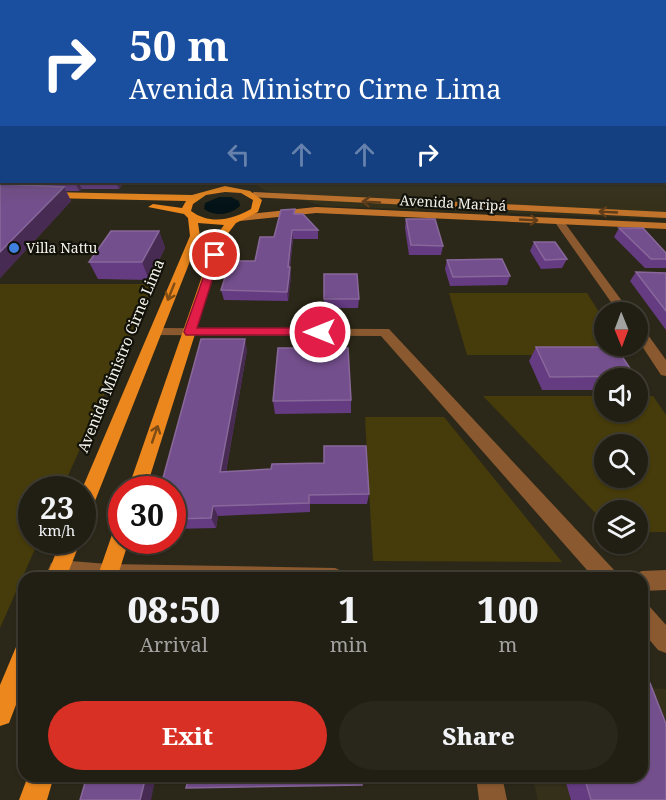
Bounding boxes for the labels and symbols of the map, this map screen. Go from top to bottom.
street label: Avenida Maripá [399,190,507,215]
one-way arrow [361,196,381,207]
one-way arrow [598,207,618,218]
one-way arrow [518,214,538,225]
pin [189,229,240,280]
place label: Villa Nattu [26,238,98,257]
marker: Villa Nattu [7,241,21,255]
street label: Avenida Ministro Cirne Lima [72,256,168,455]
one-way arrow [165,283,176,301]
position arrow [288,300,352,364]
north arrow [594,302,648,356]
one-way arrow [151,425,162,444]
speed limit sign: 30 [108,476,186,554]

